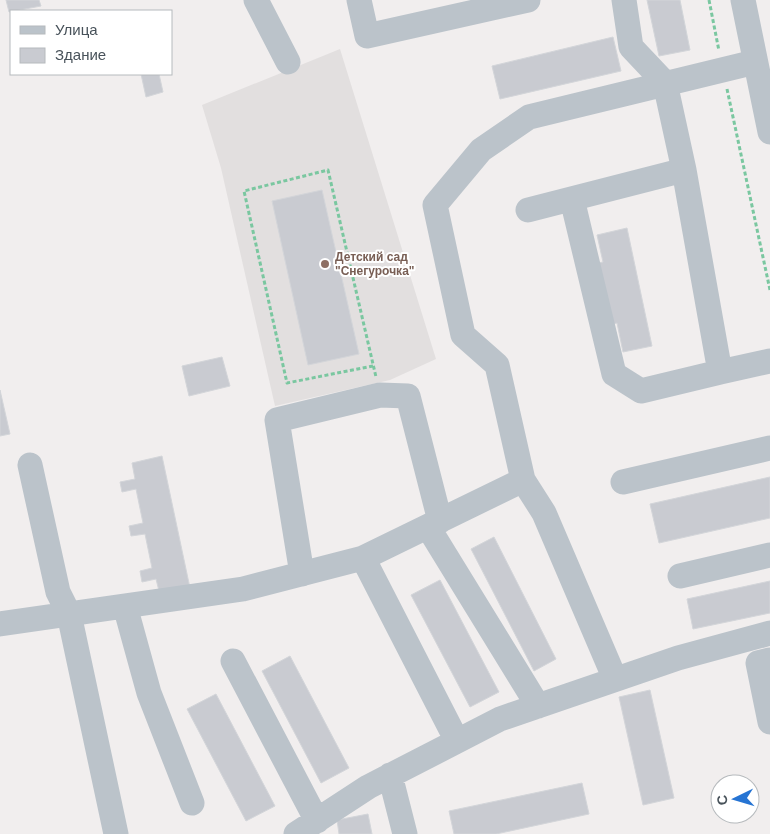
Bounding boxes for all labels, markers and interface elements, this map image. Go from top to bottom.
legend [10,10,172,75]
text: Улица [55,21,98,38]
text: Здание [55,46,106,63]
place label: Детский сад "Снегурочка" [335,250,415,278]
marker: Детский сад "Снегурочка" [319,258,331,270]
north arrow [710,774,760,824]
text: С [714,794,730,806]

